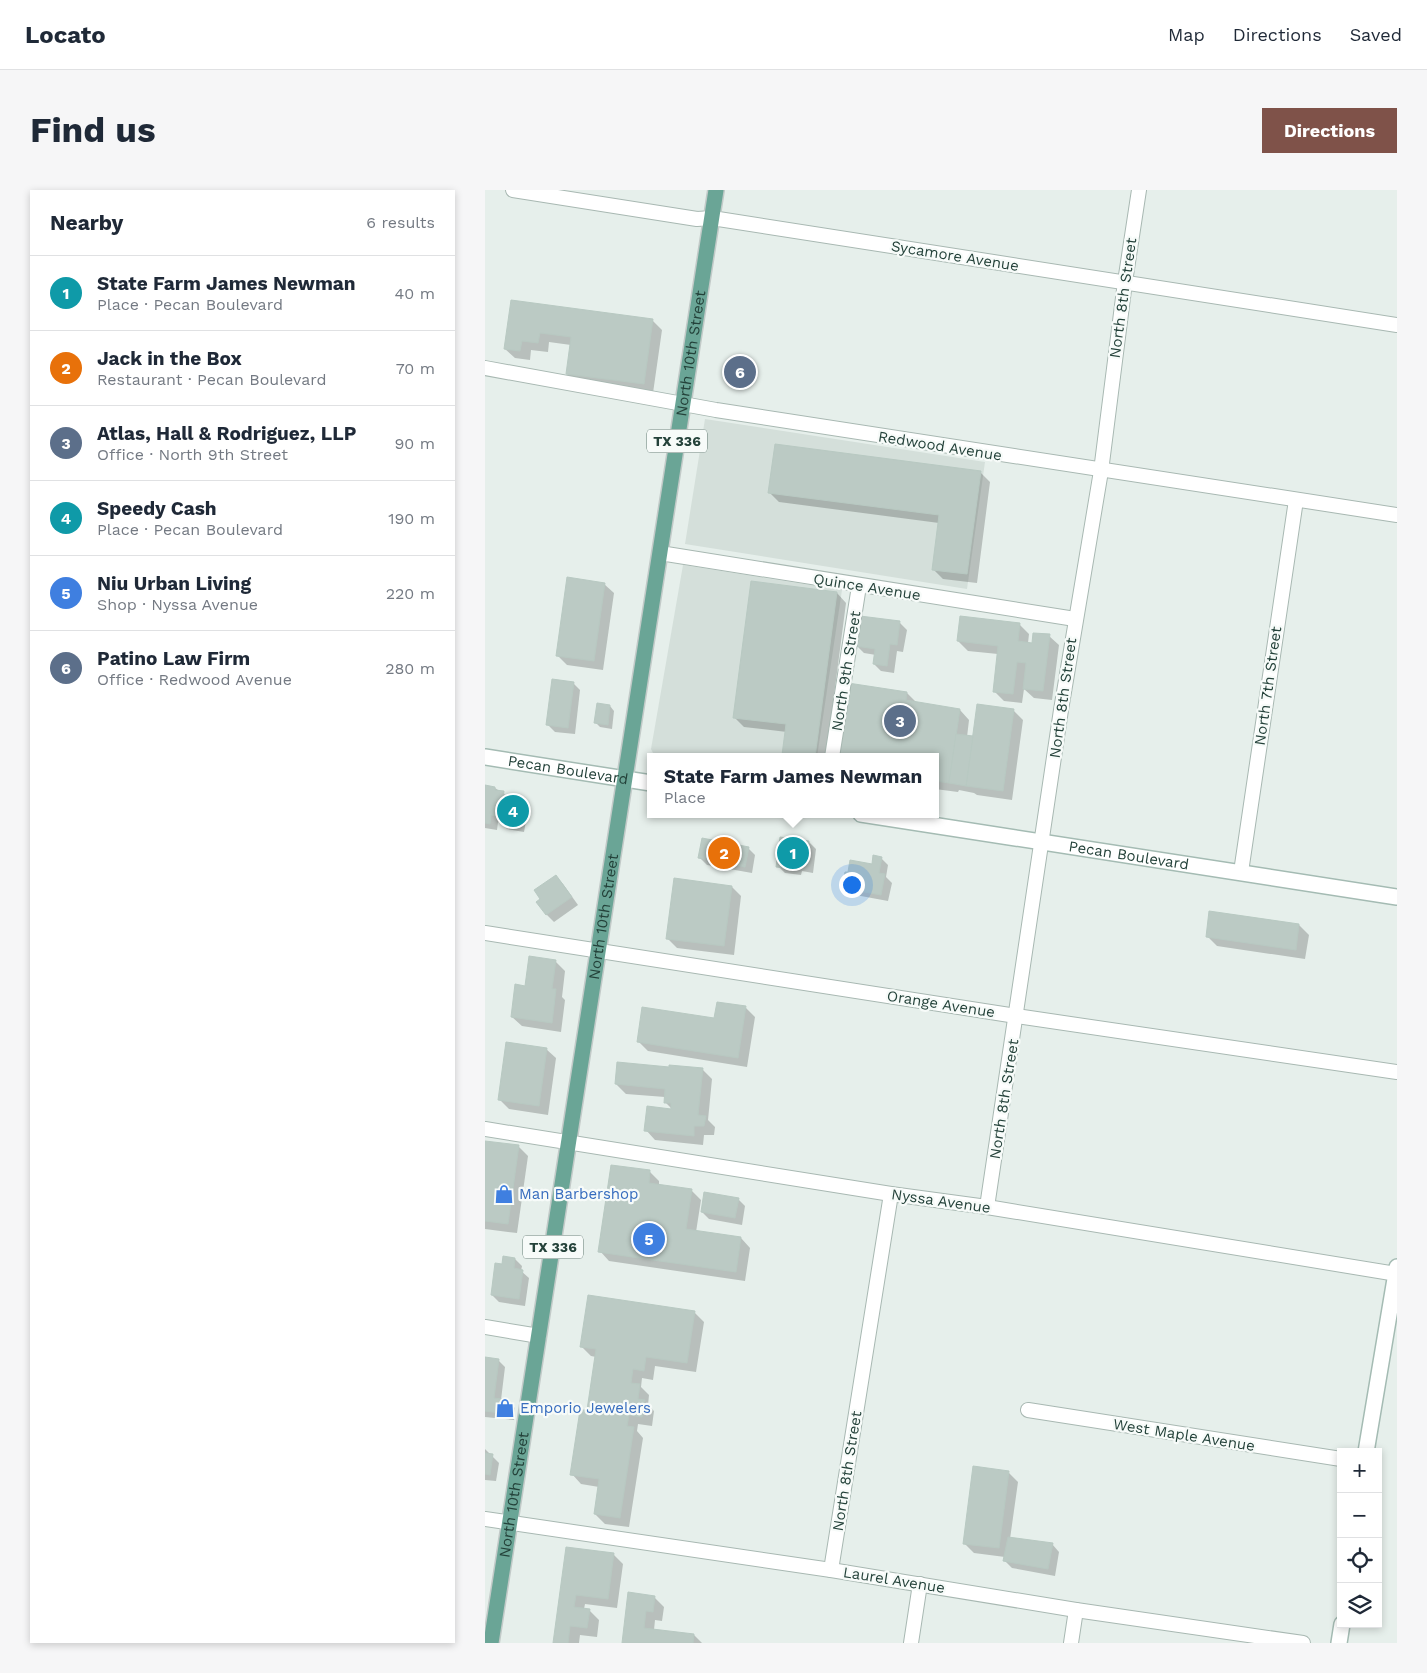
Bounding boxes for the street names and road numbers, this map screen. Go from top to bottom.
street label: North 8th Street [1106,236,1140,359]
street label: Sycamore Avenue [890,237,1020,275]
street label: North 10th Street [672,288,709,418]
street label: Redwood Avenue [877,427,1003,465]
road number: TX 336 [647,430,707,452]
street label: Quince Avenue [812,570,922,604]
street label: North 9th Street [828,609,864,732]
street label: North 7th Street [1251,625,1285,747]
street label: North 8th Street [1046,636,1080,759]
street label: Pecan Boulevard [507,752,629,788]
street label: Pecan Boulevard [1067,837,1190,874]
street label: North 10th Street [585,852,622,981]
street label: Orange Avenue [886,987,996,1021]
street label: North 8th Street [986,1037,1022,1160]
street label: Nyssa Avenue [890,1185,992,1217]
road number: TX 336 [523,1236,583,1258]
street label: North 8th Street [829,1409,865,1532]
street label: West Maple Avenue [1112,1415,1256,1455]
street label: North 10th Street [495,1430,533,1559]
street label: Laurel Avenue [842,1563,946,1597]

